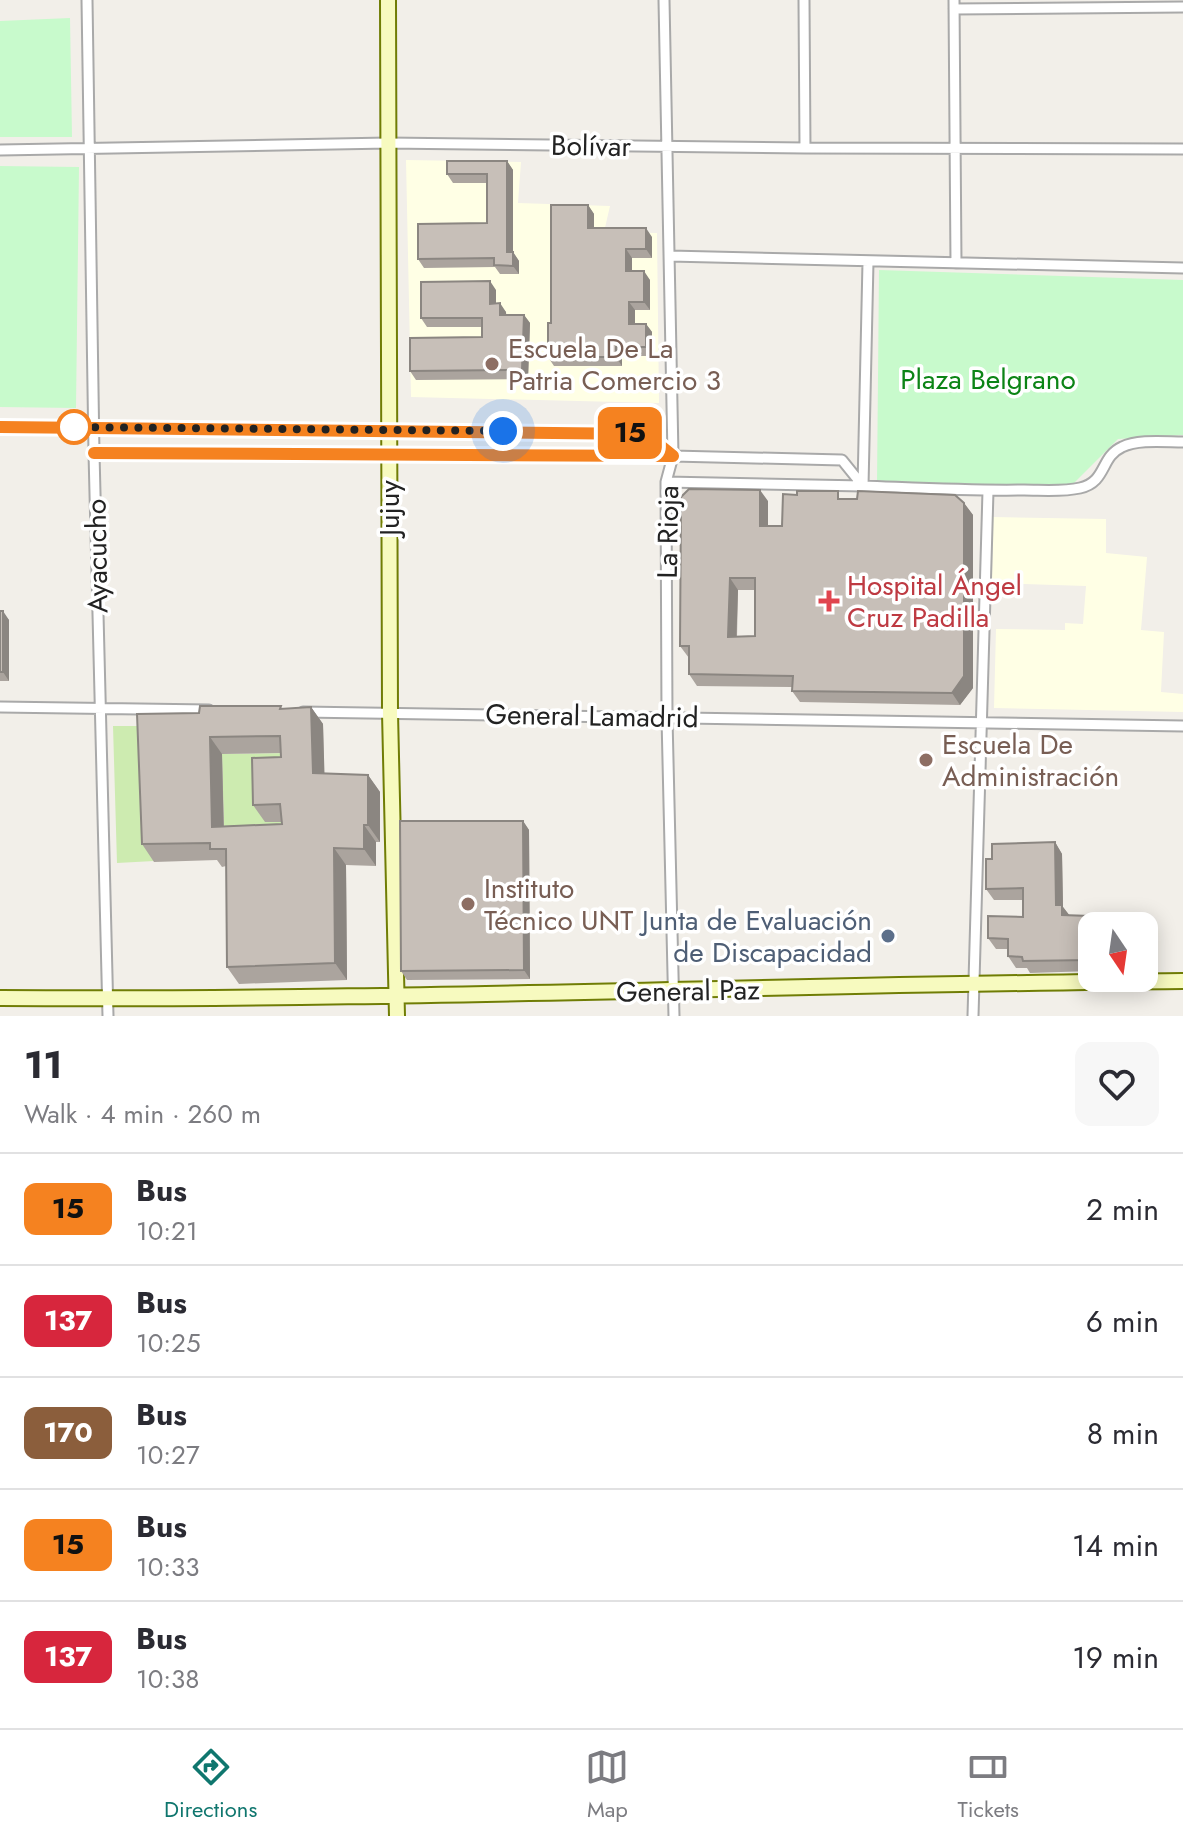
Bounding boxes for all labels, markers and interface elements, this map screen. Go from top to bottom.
street label: Bolívar [551,125,632,167]
place label: Escuela De La Patria Comercio 3 [508,328,721,401]
marker: Escuela De La Patria Comercio 3 [483,355,501,373]
park label: Plaza Belgrano [900,359,1076,400]
line badge: 15 [594,407,666,459]
unlabelled marker [57,410,91,444]
your location [483,411,523,451]
text: 15 [614,412,646,453]
street label: Jujuy [369,480,410,540]
street label: La Rioja [647,485,689,579]
street label: Ayacucho [76,498,118,614]
place label: Hospital Ángel Cruz Padilla [847,565,1022,638]
marker: Hospital Ángel Cruz Padilla [818,590,840,612]
street label: General Lamadrid [485,694,699,738]
place label: Escuela De Administración [942,724,1119,797]
marker: Escuela De Administración [917,751,935,769]
place label: Instituto Técnico UNT [484,868,633,941]
marker: Instituto Técnico UNT [459,895,477,913]
place label: Junta de Evaluación de Discapacidad [638,900,872,973]
north arrow [1078,912,1158,992]
map controls [1078,912,1158,992]
marker: Junta de Evaluación de Discapacidad [879,927,897,945]
street label: General Paz [616,969,760,1013]
text: 11 [24,1037,63,1092]
button: heart [1075,1042,1159,1126]
text: Walk · 4 min · 260 m [24,1095,261,1133]
text: Bus [136,1169,187,1212]
text: 15 [52,1188,84,1229]
text: 2 min [1086,1188,1159,1231]
text: 10:21 [136,1212,198,1250]
text: Bus [136,1281,187,1324]
text: 137 [44,1300,92,1341]
text: 6 min [1086,1300,1159,1343]
text: 10:25 [136,1324,201,1362]
text: Bus [136,1393,187,1436]
text: 170 [43,1412,93,1453]
text: 8 min [1087,1412,1159,1455]
text: 10:27 [136,1436,200,1474]
text: Bus [136,1505,187,1548]
text: 15 [52,1524,84,1565]
text: 14 min [1072,1524,1159,1567]
text: 10:33 [136,1548,200,1586]
text: Bus [136,1617,187,1660]
text: 137 [44,1636,92,1677]
text: 19 min [1072,1636,1159,1679]
text: 10:38 [136,1660,200,1698]
tab: Directions [164,1745,257,1825]
tab: Map [585,1745,629,1825]
tab: Tickets [958,1745,1019,1825]

